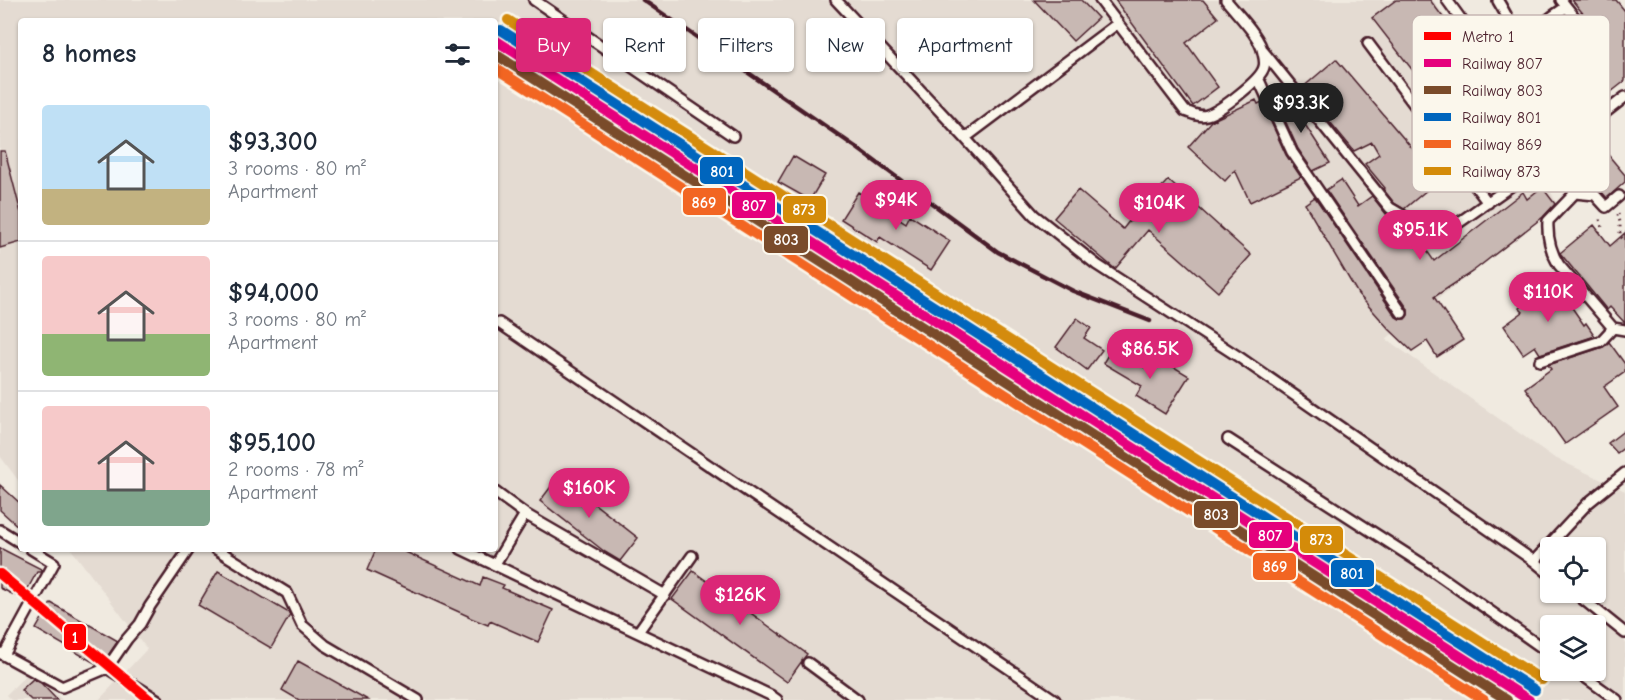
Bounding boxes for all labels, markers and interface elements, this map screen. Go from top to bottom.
legend [1412,15,1610,192]
chip: Buy [516,18,591,72]
chip: Rent [603,18,686,72]
chip: Filters [698,18,794,72]
chip: New [806,18,885,72]
chip: Apartment [897,18,1033,72]
text: Metro 1 [1462,28,1514,46]
icon: filters [441,38,474,71]
text: 8 homes [42,39,136,69]
text: Railway 807 [1462,55,1543,73]
text: Railway 803 [1462,82,1543,100]
pin: $93.3K [1252,83,1350,134]
text: $93.3K [1272,91,1330,114]
text: Railway 801 [1462,109,1541,127]
text: $93,300 [228,127,318,157]
icon: home [90,129,162,201]
text: Railway 869 [1462,136,1542,154]
line badge: 801 [699,156,744,185]
text: 3 rooms · 80 m² [228,157,366,180]
text: 801 [710,163,734,181]
text: Railway 873 [1462,163,1541,181]
text: Apartment [228,180,318,203]
pin: $94K [860,180,932,231]
pin: $104K [1117,183,1201,234]
line badge: 869 [682,187,727,216]
text: $94K [874,188,918,211]
line badge: 807 [731,191,776,219]
text: $104K [1133,191,1185,214]
text: 869 [692,194,716,212]
line badge: 873 [782,195,827,224]
text: 807 [742,197,767,215]
text: 873 [792,201,816,219]
pin: $95.1K [1371,210,1469,261]
text: $95.1K [1392,218,1448,241]
line badge: 803 [763,225,809,254]
text: 803 [773,231,799,249]
pin: $110K [1506,272,1590,323]
text: $94,000 [228,278,319,308]
icon: home [90,280,162,352]
text: $110K [1523,280,1573,303]
text: 3 rooms · 80 m² [228,308,366,331]
pin: $86.5K [1101,329,1199,380]
text: Apartment [228,331,318,354]
text: $86.5K [1121,337,1179,360]
text: $95,100 [228,428,316,458]
icon: home [90,430,162,502]
text: 2 rooms · 78 m² [228,458,364,481]
pin: $160K [547,468,631,519]
text: $160K [562,476,616,499]
text: Apartment [228,481,318,504]
line badge: 803 [1193,500,1239,529]
text: 803 [1203,506,1229,524]
line badge: 807 [1248,521,1293,549]
line badge: 873 [1299,525,1344,554]
text: 807 [1258,527,1283,545]
text: 873 [1309,531,1333,549]
map controls [1540,537,1606,681]
button: locate [1540,537,1606,603]
line badge: 869 [1252,552,1297,581]
text: 869 [1263,558,1287,576]
line badge: 801 [1330,559,1375,588]
text: 801 [1340,565,1364,583]
pin: $126K [698,575,782,626]
text: $126K [714,583,766,606]
button: layers [1540,615,1606,681]
line badge: 1 [63,623,87,651]
text: 1 [72,629,78,647]

